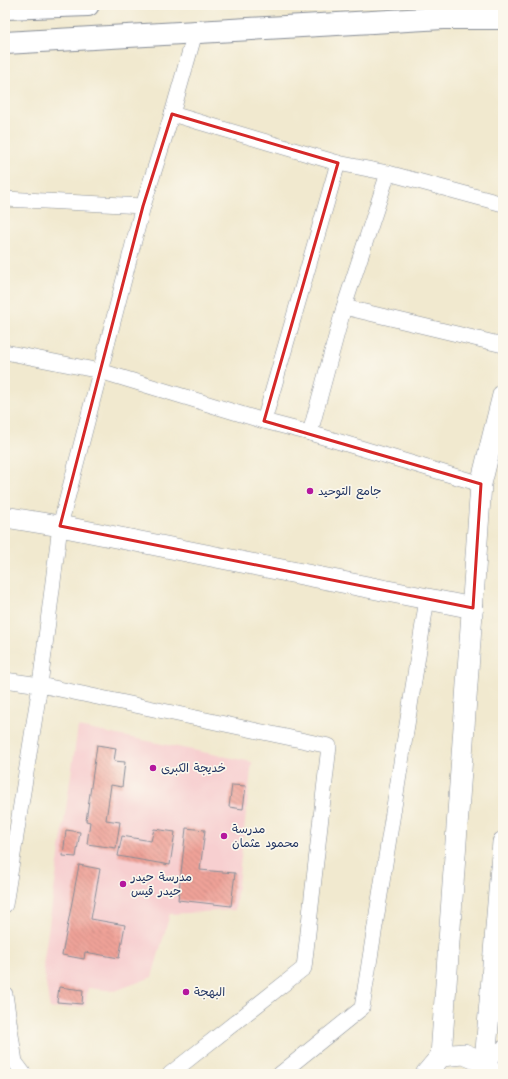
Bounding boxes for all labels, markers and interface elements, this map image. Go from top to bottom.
place label: جامع التوحيد [318,482,381,501]
marker: جامع التوحيد [305,486,315,496]
place label: خديجة الكبرى [161,759,226,778]
marker: خديجة الكبرى [148,763,158,773]
place label: مدرسة محمود عثمان [232,820,299,853]
marker: مدرسة محمود عثمان [219,831,229,841]
place label: مدرسة حيدر حيدر قيس [130,868,192,901]
marker: مدرسة حيدر حيدر قيس [118,879,128,889]
place label: البهجة [194,983,225,1002]
marker: البهجة [181,987,191,997]

